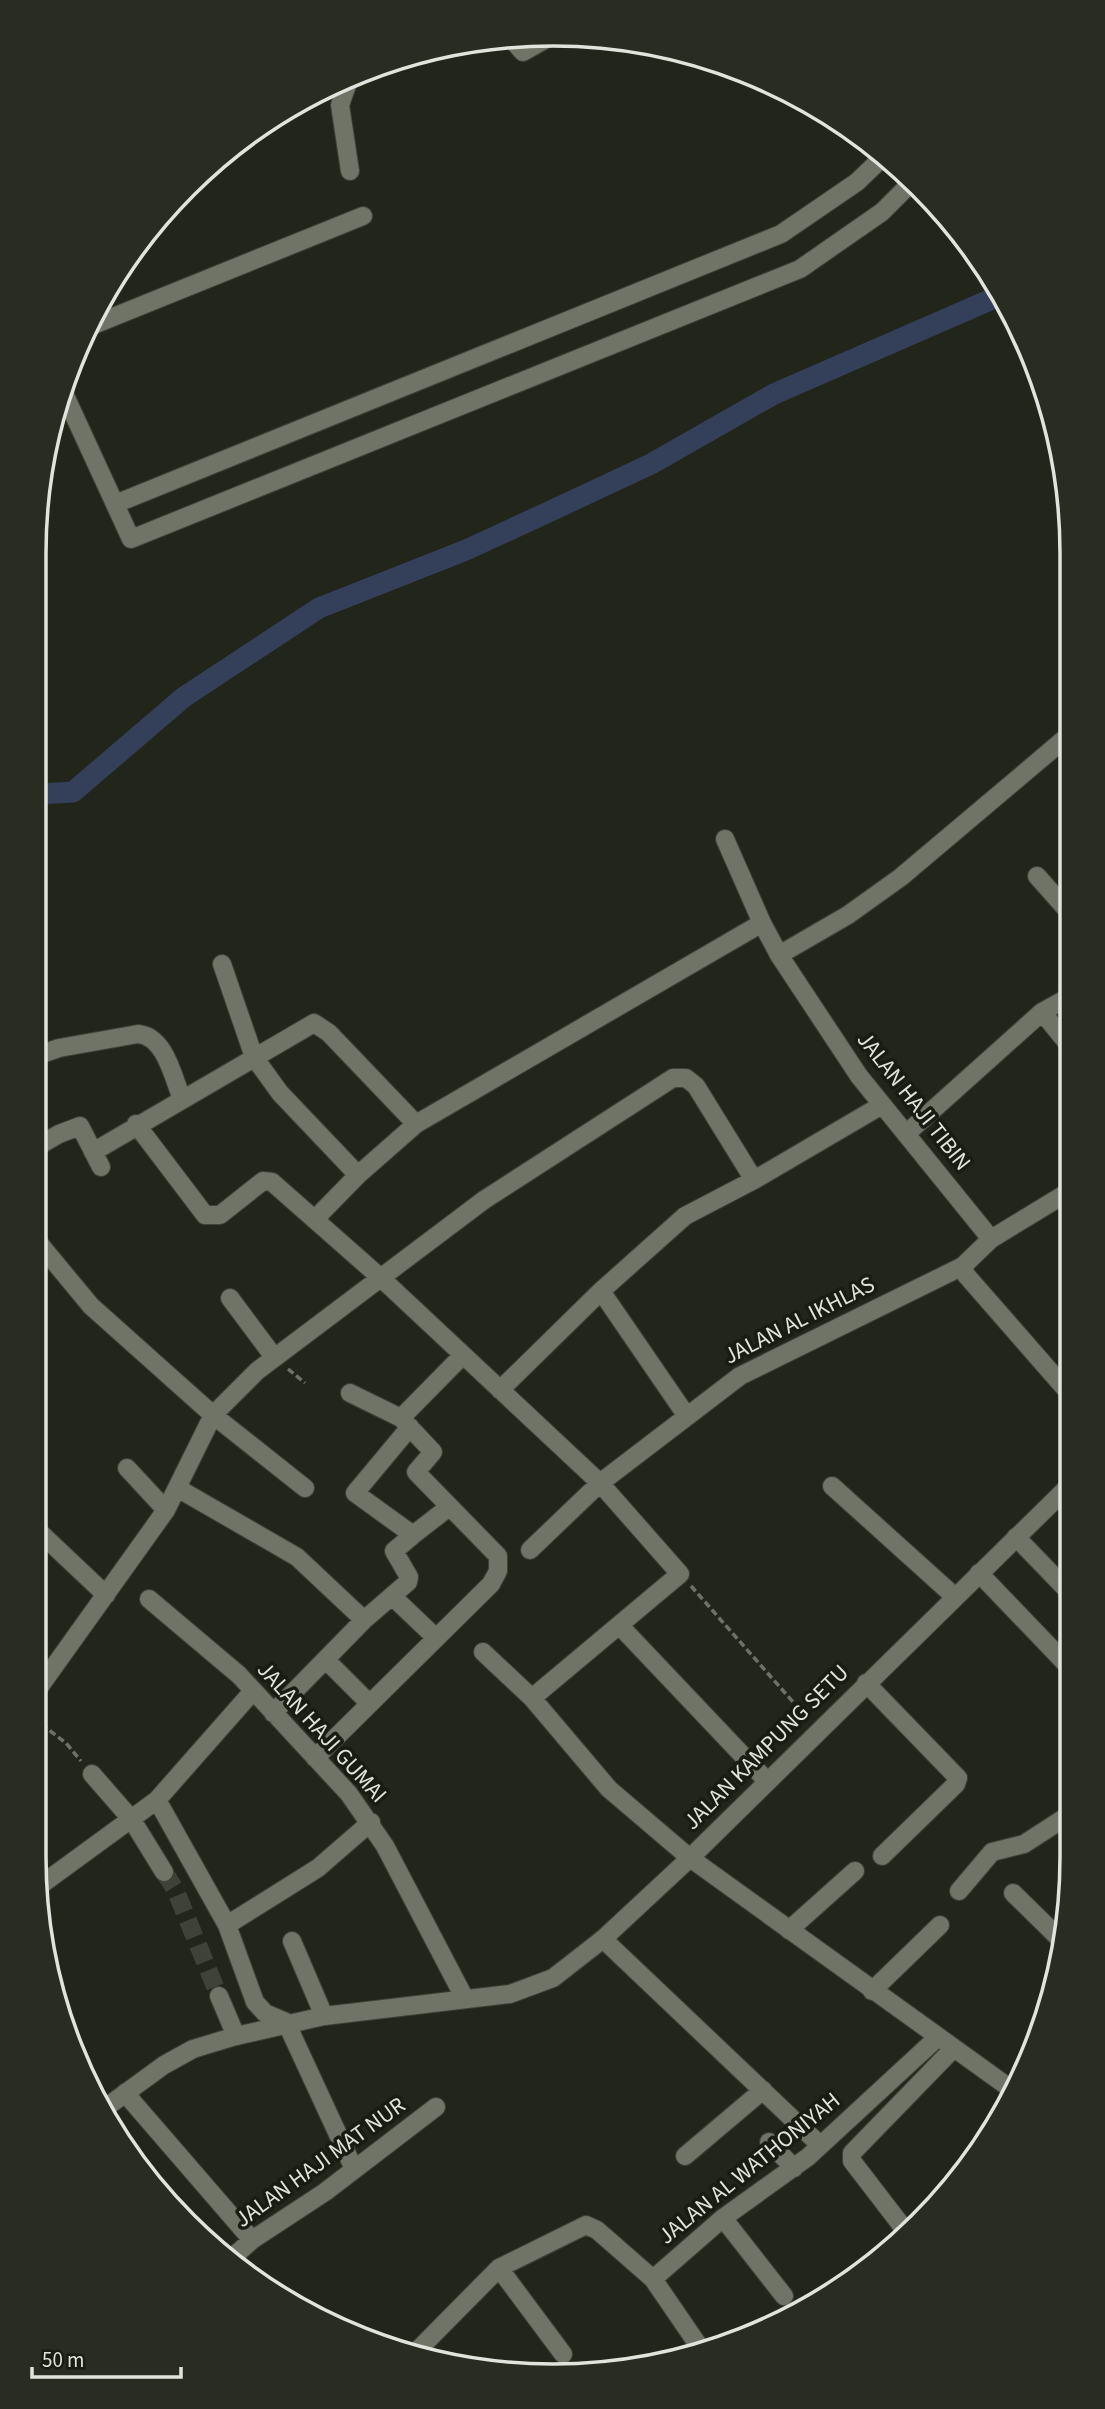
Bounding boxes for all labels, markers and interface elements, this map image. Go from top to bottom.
street label: JALAN HAJI TIBIN [849,1024,979,1178]
street label: JALAN AL IKHLAS [718,1268,880,1372]
street label: JALAN HAJI GUMAI [249,1654,395,1810]
street label: JALAN KAMPUNG SETU [676,1657,856,1837]
street label: JALAN AL WATHONIYAH [651,2084,847,2252]
street label: JALAN HAJI MAT NUR [228,2089,412,2235]
scale bar [32,2336,180,2380]
text: 50 m [42,2345,84,2375]

